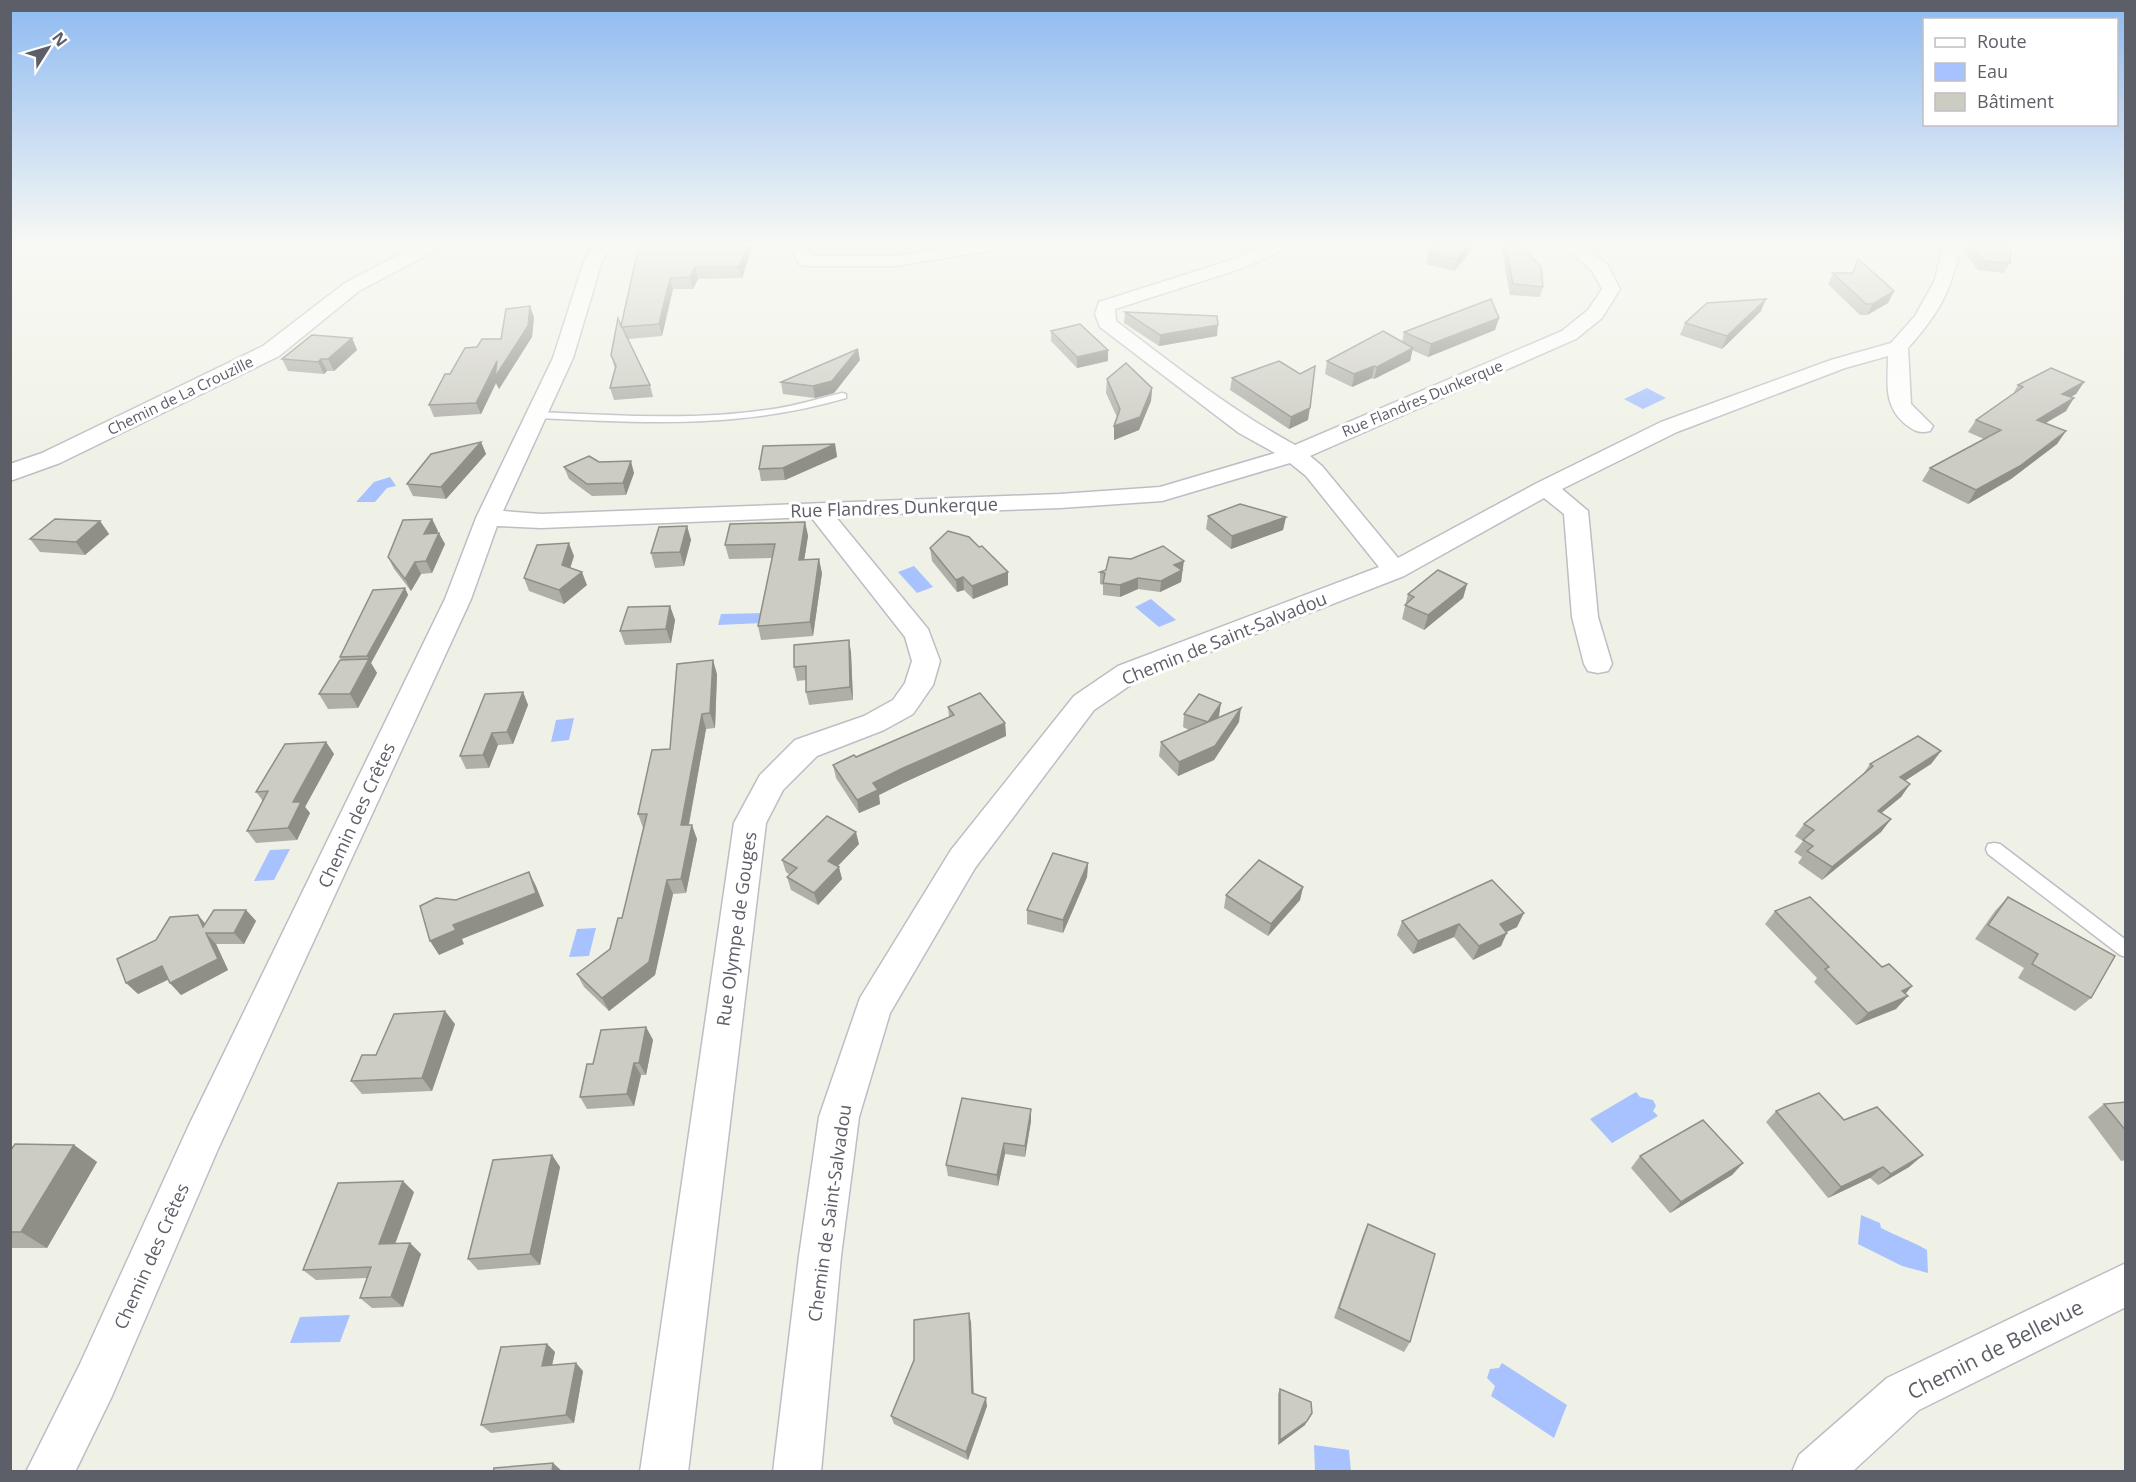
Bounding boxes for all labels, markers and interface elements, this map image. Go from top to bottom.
north arrow [18,18,78,78]
legend [1923,18,2118,126]
text: N [47,27,73,51]
text: Route [1977,29,2027,53]
text: Eau [1977,59,2008,83]
text: Bâtiment [1977,89,2054,113]
street label: Chemin de La Crouzille [104,351,256,439]
street label: Rue Flandres Dunkerque [1338,355,1506,441]
street label: Rue Flandres Dunkerque [790,491,998,523]
street label: Chemin de Saint-Salvadou [1118,586,1330,690]
street label: Chemin des Crêtes [312,738,400,892]
street label: Rue Olympe de Gouges [710,830,762,1028]
street label: Chemin de Saint-Salvadou [802,1103,856,1323]
street label: Chemin des Crêtes [108,1179,194,1333]
street label: Chemin de Bellevue [1902,1292,2088,1406]

